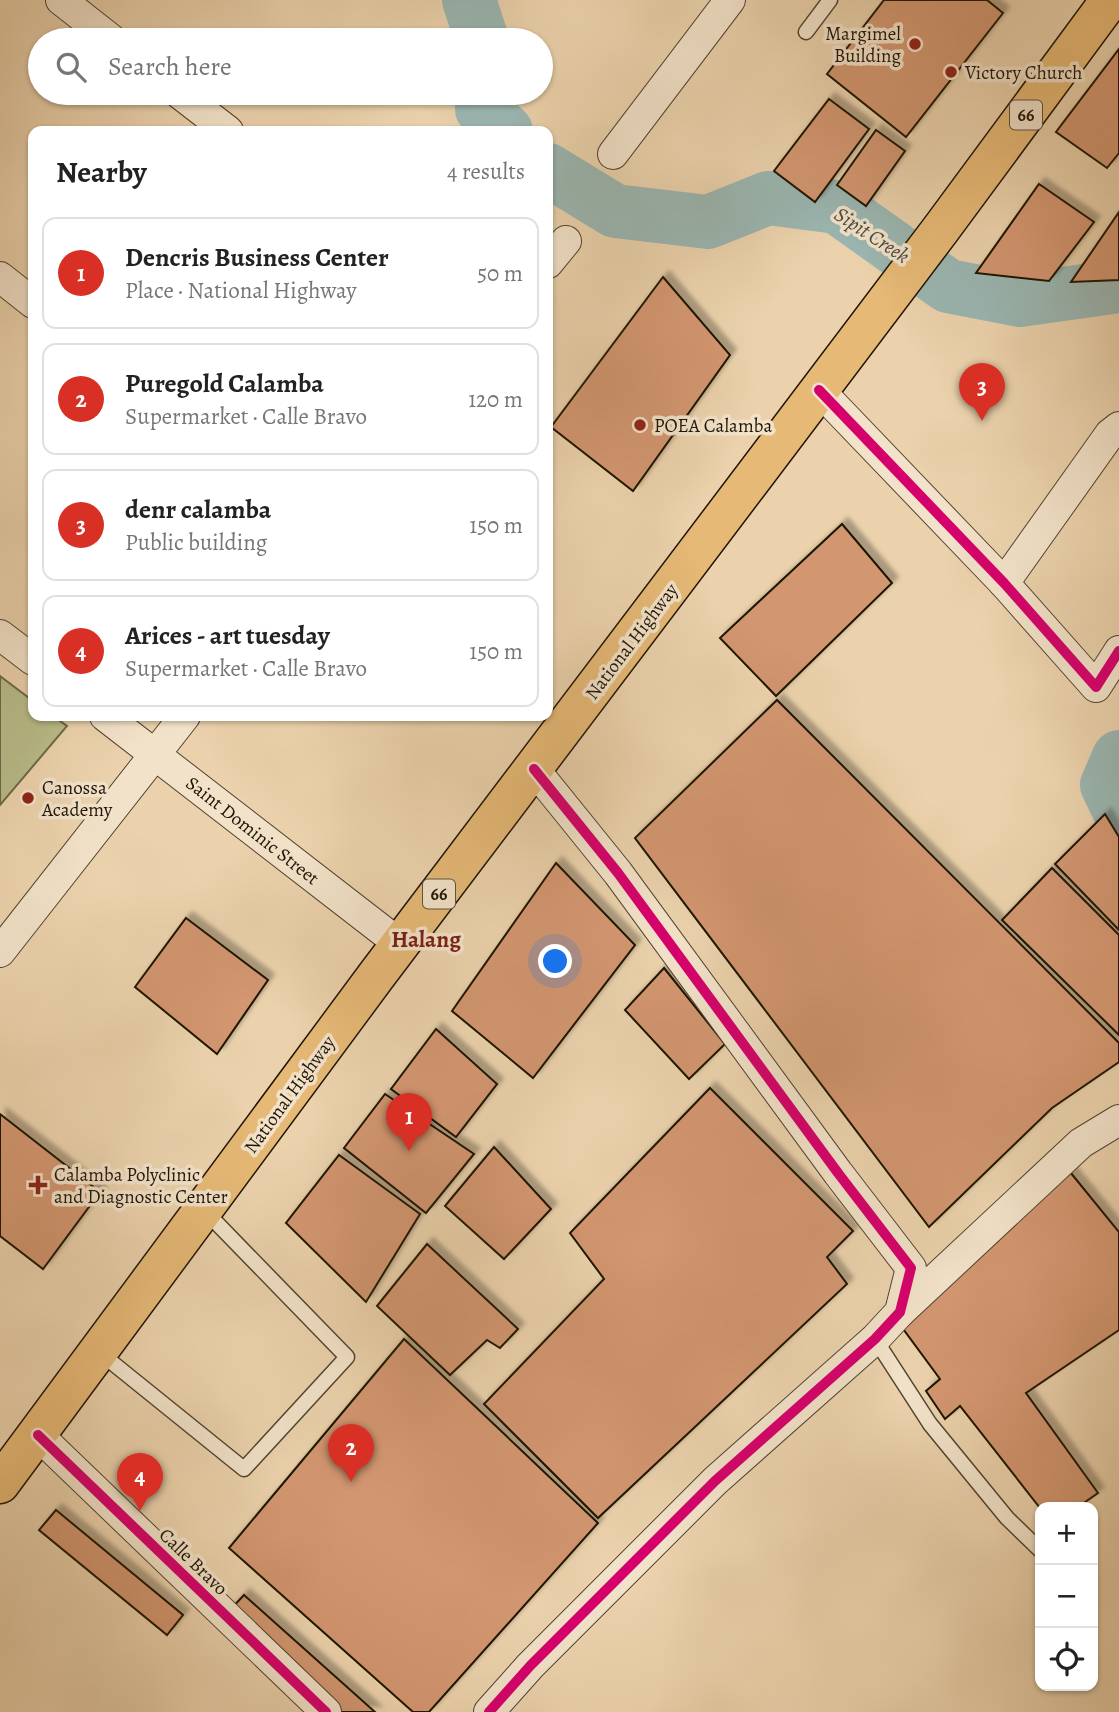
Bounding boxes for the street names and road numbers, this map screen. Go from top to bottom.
road number: 66 [1010,100,1042,130]
street label: National Highway [579,578,685,705]
street label: Saint Dominic Street [180,770,324,891]
road number: 66 [423,880,455,908]
street label: National Highway [238,1030,342,1159]
street label: Calle Bravo [153,1522,233,1601]

